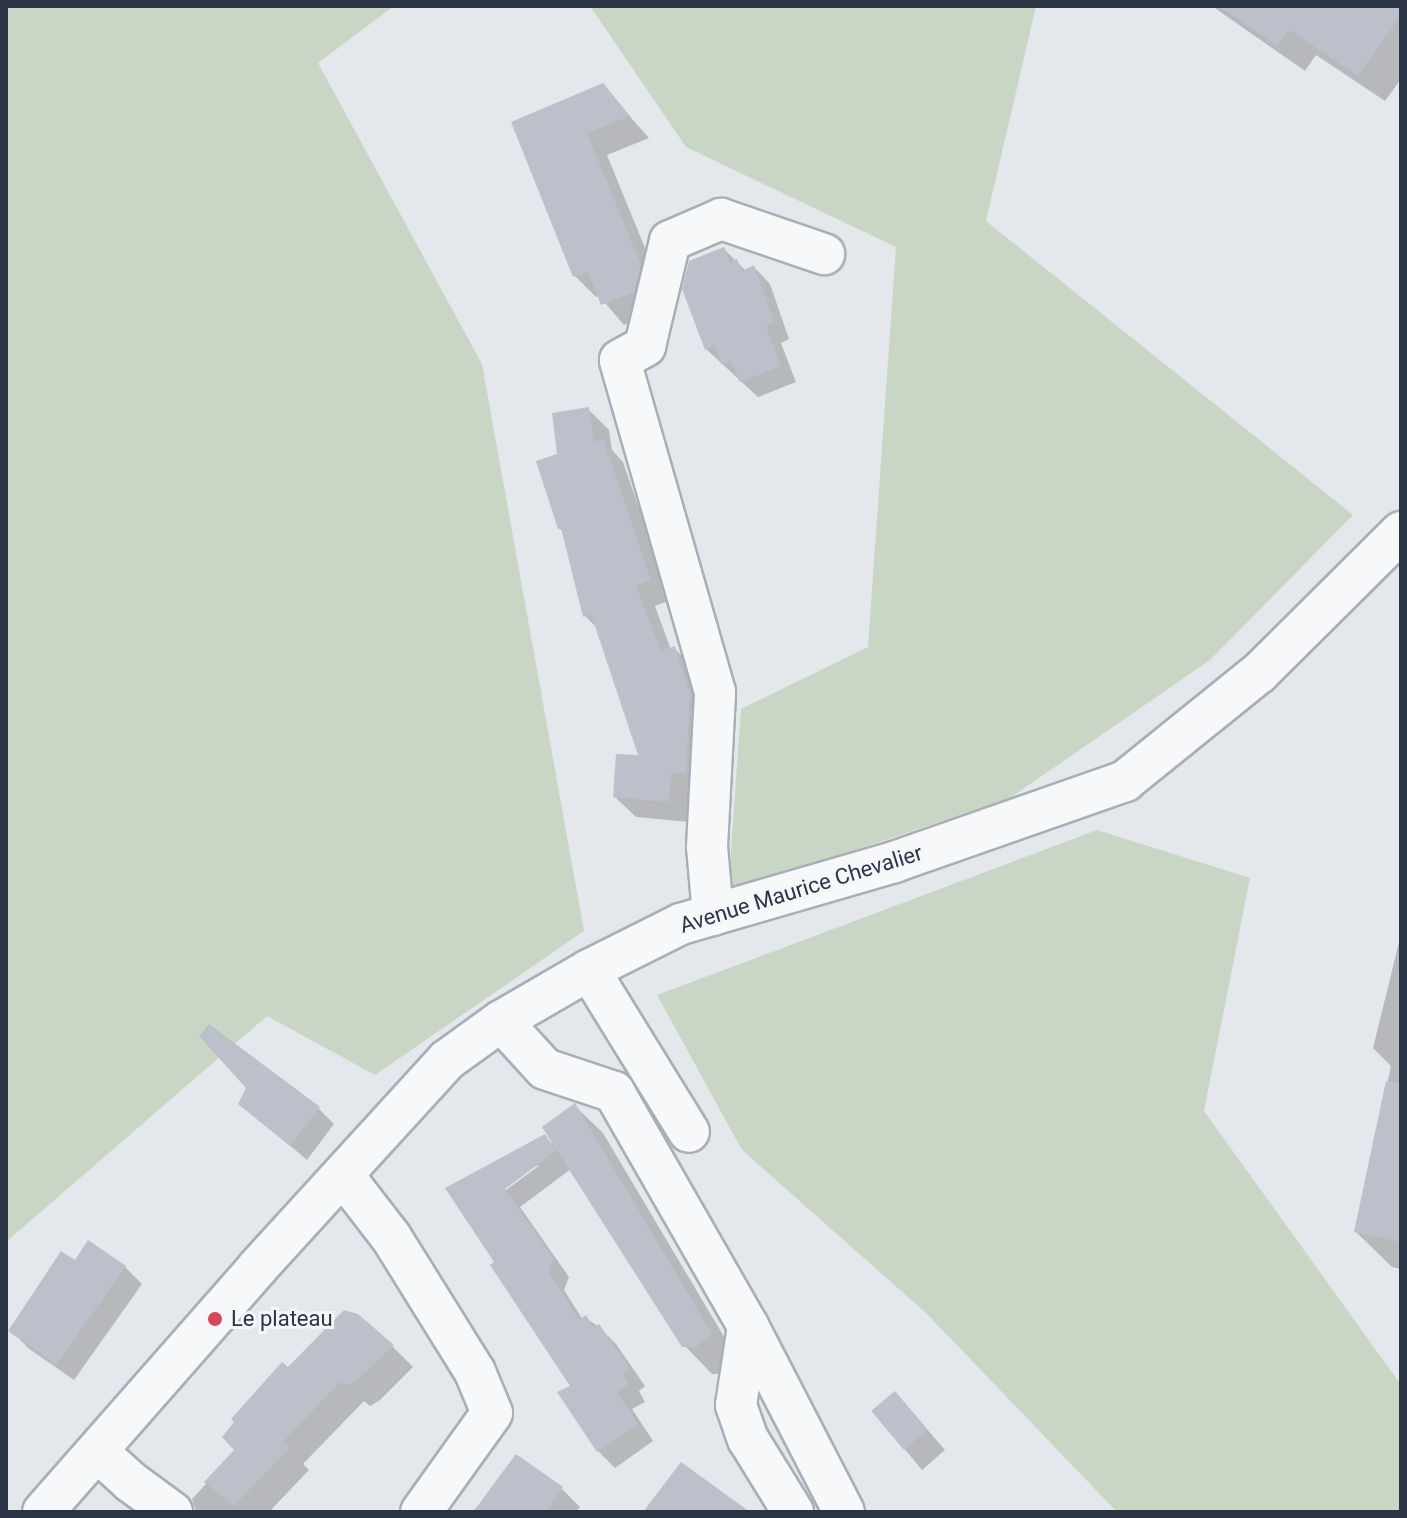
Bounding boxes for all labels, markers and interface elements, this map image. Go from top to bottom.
street label: Avenue Maurice Chevalier [676,839,926,939]
place label: Le plateau [231,1306,333,1332]
marker: Le plateau [206,1310,224,1328]

